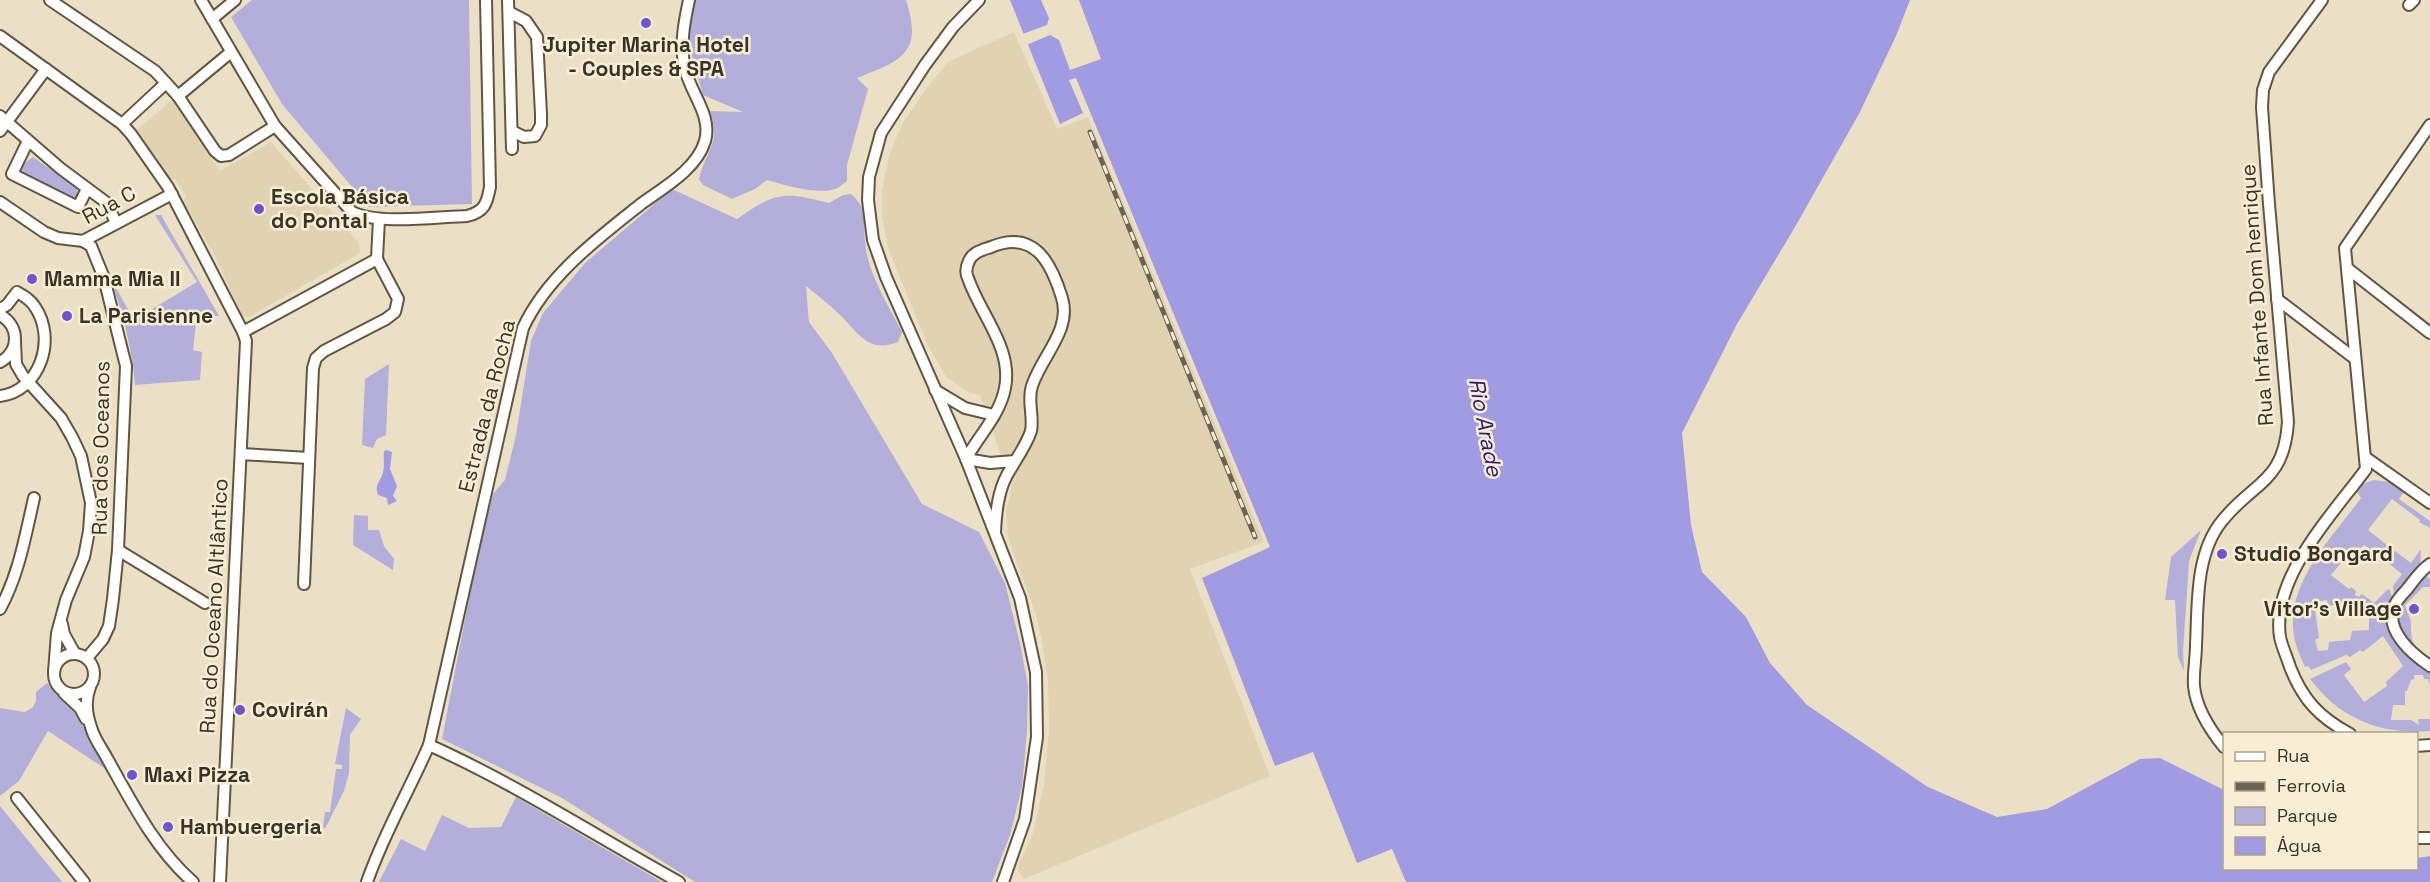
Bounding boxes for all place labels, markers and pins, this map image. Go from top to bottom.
marker: Jupiter Marina Hotel - Couples & SPA [639,16,653,30]
place label: Jupiter Marina Hotel - Couples & SPA [542,31,750,82]
place label: Escola Básica do Pontal [271,183,409,234]
marker: Escola Básica do Pontal [252,202,266,216]
place label: Mamma Mia II [44,265,181,292]
marker: Mamma Mia II [25,272,39,286]
place label: La Parisienne [79,302,213,329]
marker: La Parisienne [60,309,74,323]
place label: Studio Bongard [2234,540,2393,567]
marker: Studio Bongard [2215,547,2229,561]
place label: Vitor's Village [2264,595,2402,622]
marker: Vitor's Village [2407,602,2421,616]
place label: Covirán [252,696,328,723]
marker: Covirán [233,703,247,717]
place label: Maxi Pizza [144,761,250,788]
marker: Maxi Pizza [125,768,139,782]
place label: Hambuergeria [180,813,322,840]
marker: Hambuergeria [161,820,175,834]

